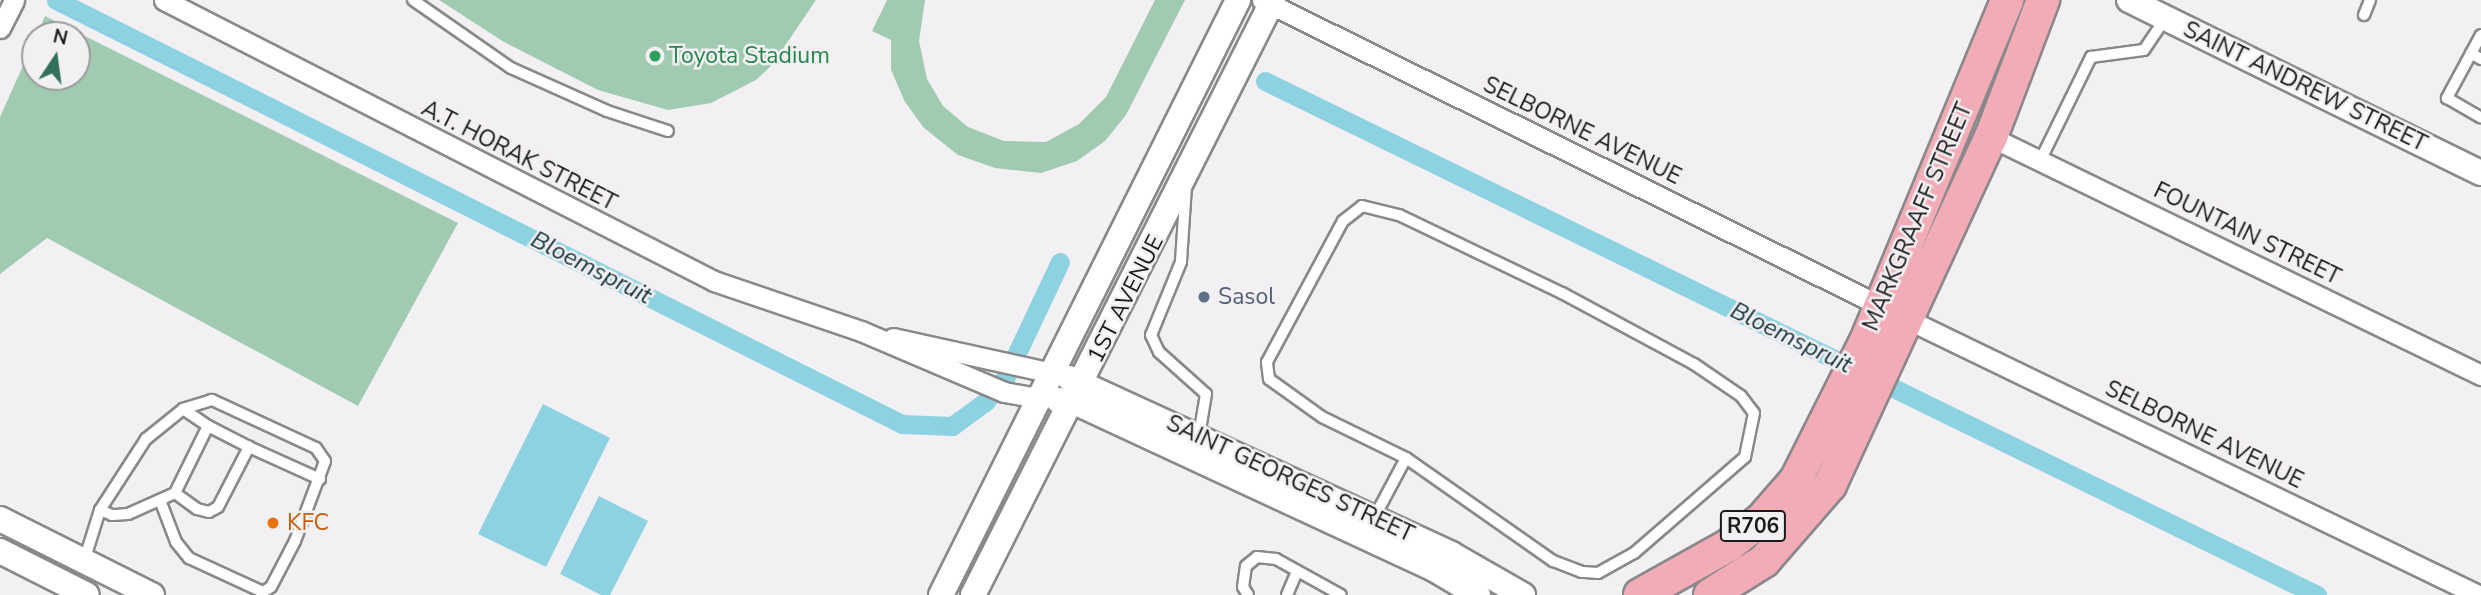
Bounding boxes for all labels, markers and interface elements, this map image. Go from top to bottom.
street label: SAINT ANDREW STREET [2179,16,2431,158]
north arrow [21,21,91,91]
text: N [50,23,70,52]
place label: Toyota Stadium [669,42,830,70]
marker: Toyota Stadium [647,48,663,64]
street label: SELBORNE AVENUE [1478,71,1686,191]
street label: A.T. HORAK STREET [417,95,621,217]
street label: MARKGRAAFF STREET [1857,99,1979,335]
street label: FOUNTAIN STREET [2149,177,2345,291]
water label: Bloemspruit [526,225,656,311]
street label: 1ST AVENUE [1082,231,1170,367]
place label: Sasol [1218,283,1275,311]
marker: Sasol [1196,289,1212,305]
water label: Bloemspruit [1726,296,1856,380]
street label: SELBORNE AVENUE [2100,375,2308,495]
street label: SAINT GEORGES STREET [1162,409,1418,549]
road number: R706 [1720,508,1786,544]
place label: KFC [287,509,329,537]
marker: KFC [265,515,281,531]

